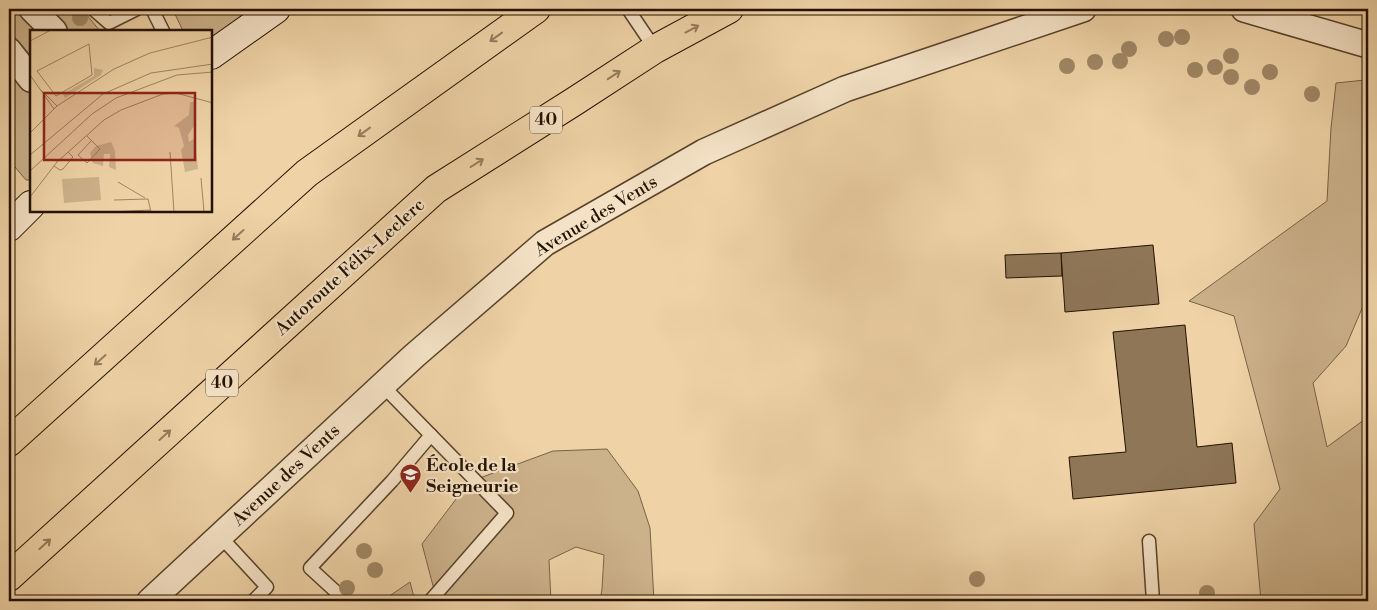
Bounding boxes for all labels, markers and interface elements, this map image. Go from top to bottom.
one-way arrow [684,24,699,33]
inset map [30,30,212,212]
one-way arrow [489,32,503,42]
one-way arrow [607,70,621,80]
road number: 40 [530,106,562,134]
one-way arrow [357,127,371,137]
one-way arrow [470,158,484,168]
street label: Avenue des Vents [529,170,662,262]
street label: Autoroute Félix-Leclerc [270,194,430,341]
one-way arrow [232,229,245,240]
one-way arrow [94,354,107,365]
road number: 40 [206,369,238,396]
street label: Avenue des Vents [226,419,345,532]
one-way arrow [159,429,172,441]
place label: École de la Seigneurie [426,454,519,498]
school or university icon: École de la Seigneurie [398,463,422,494]
one-way arrow [38,539,51,550]

